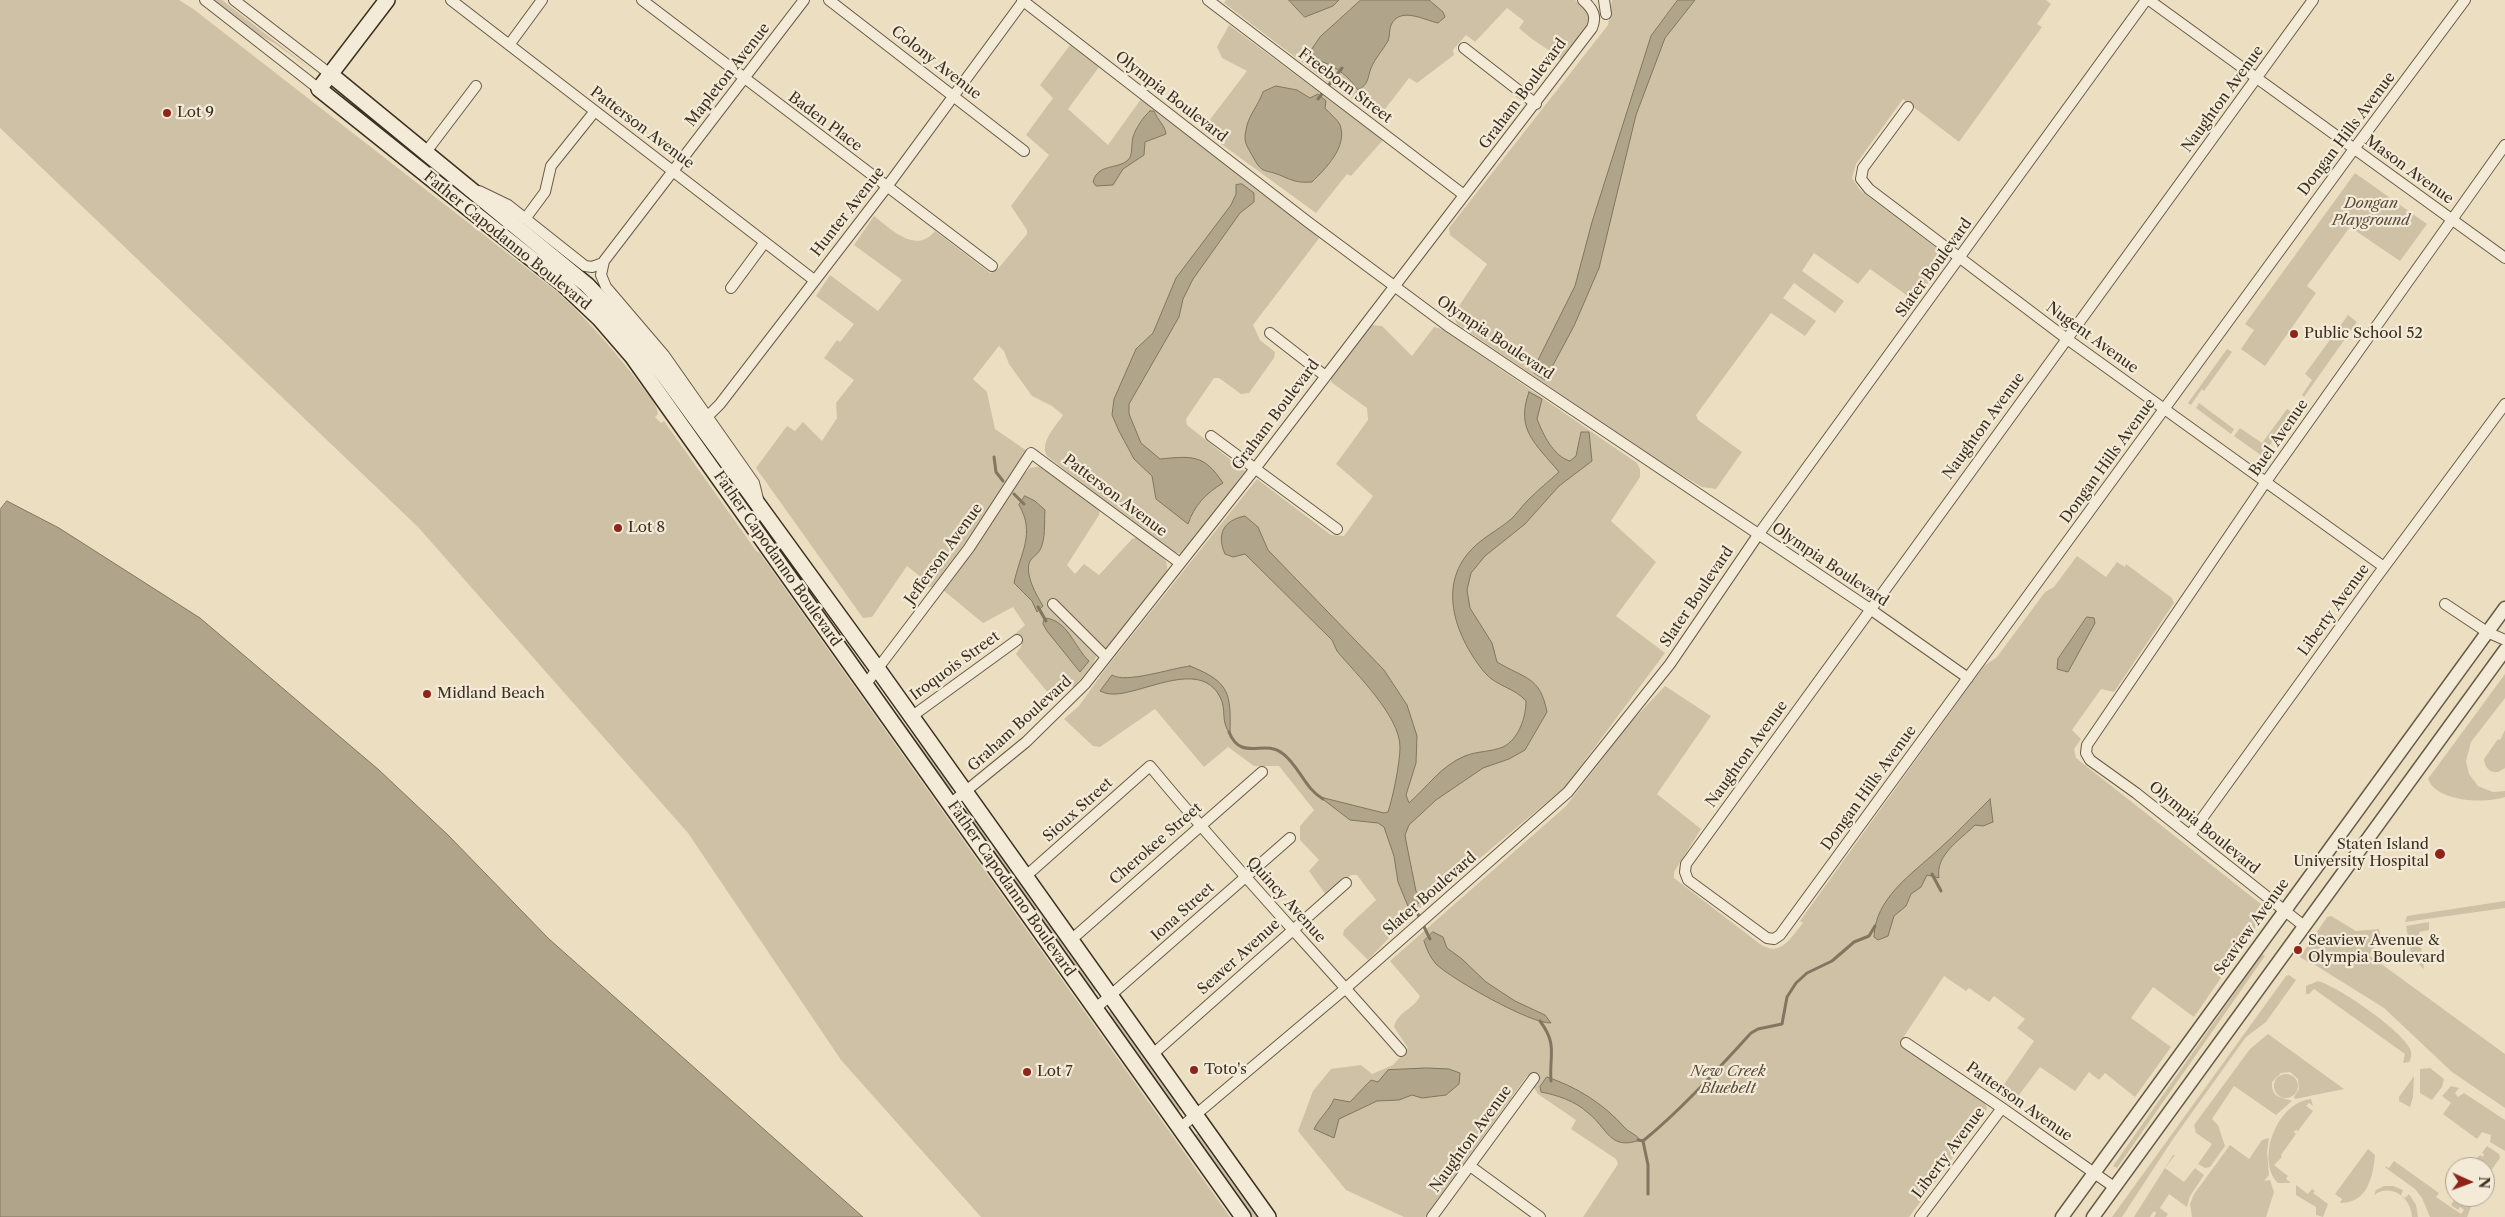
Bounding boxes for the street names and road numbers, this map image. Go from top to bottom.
street label: Mapleton Avenue [682,20,774,130]
street label: Colony Avenue [887,22,985,104]
street label: Graham Boulevard [1476,35,1570,153]
street label: Naughton Avenue [2178,42,2268,156]
street label: Freeborn Street [1294,45,1396,127]
street label: Olympia Boulevard [1111,48,1231,146]
street label: Dongan Hills Avenue [2295,69,2399,199]
street label: Patterson Avenue [587,83,697,173]
street label: Baden Place [784,88,866,156]
street label: Mason Avenue [2361,132,2457,208]
street label: Hunter Avenue [807,164,889,260]
street label: Father Capodanno Boulevard [420,168,594,314]
street label: Slater Boulevard [1892,215,1976,321]
street label: Olympia Boulevard [1433,292,1557,384]
street label: Nugent Avenue [2042,299,2142,377]
street label: Graham Boulevard [1229,356,1323,474]
street label: Naughton Avenue [1939,369,2029,483]
street label: Dongan Hills Avenue [2057,395,2159,527]
street label: Buel Avenue [2246,396,2312,480]
street label: Patterson Avenue [1060,451,1170,541]
street label: Father Capodanno Boulevard [709,468,845,650]
street label: Jefferson Avenue [901,500,987,608]
street label: Olympia Boulevard [1768,519,1892,611]
street label: Slater Boulevard [1657,543,1737,651]
street label: Liberty Avenue [2295,561,2373,659]
street label: Iroquois Street [907,628,1003,704]
street label: Graham Boulevard [964,673,1076,775]
street label: Naughton Avenue [1702,697,1792,811]
street label: Dongan Hills Avenue [1818,722,1920,854]
street label: Sioux Street [1040,774,1116,846]
street label: Olympia Boulevard [2145,778,2263,878]
street label: Father Capodanno Boulevard [943,798,1079,980]
street label: Cherokee Street [1106,799,1206,889]
street label: Slater Boulevard [1380,849,1480,939]
street label: Quincy Avenue [1243,853,1329,947]
street label: Seaview Avenue [2211,875,2293,979]
street label: Iona Street [1148,879,1218,945]
street label: Seaver Avenue [1194,915,1284,999]
street label: Patterson Avenue [1962,1059,2076,1145]
street label: Naughton Avenue [1426,1082,1516,1196]
street label: Liberty Avenue [1909,1104,1989,1202]

